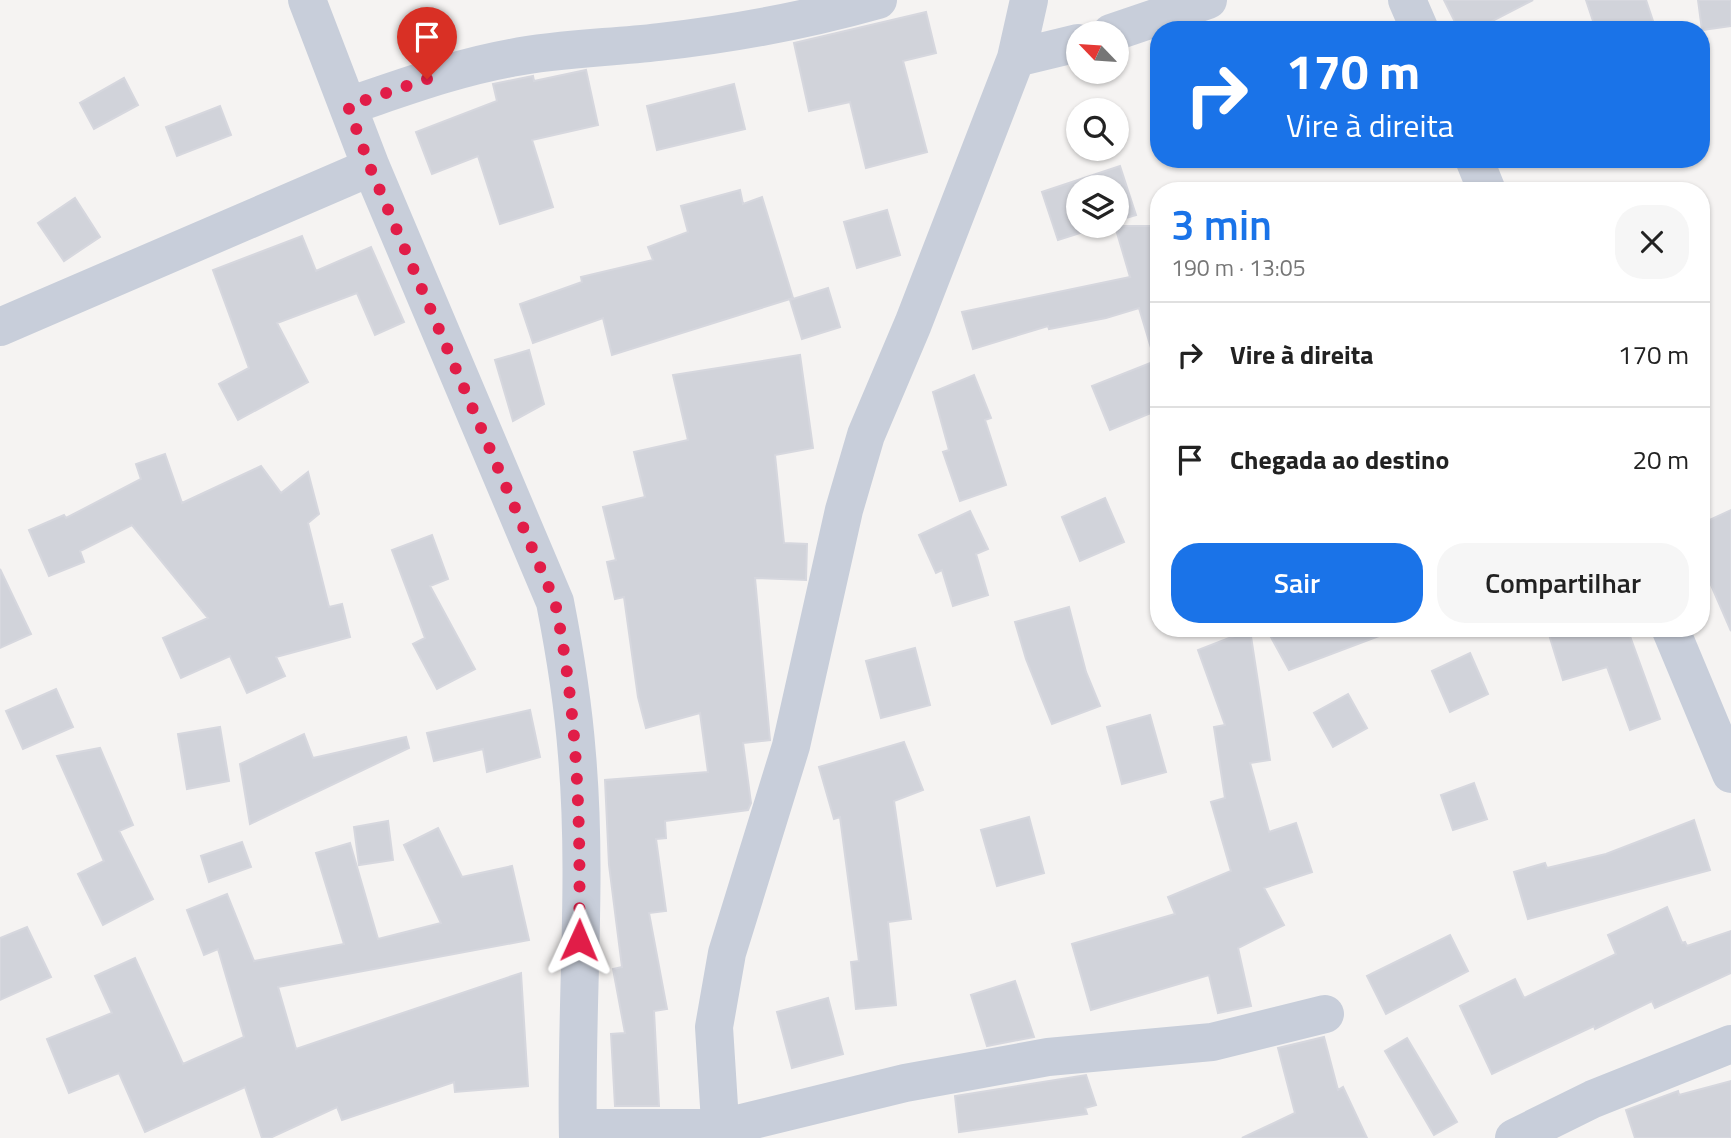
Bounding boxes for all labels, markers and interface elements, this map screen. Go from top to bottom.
pin [397,7,457,79]
icon: arrive [408,18,446,56]
north arrow [1066,21,1129,84]
map controls [1066,21,1129,238]
text: 170 m [1286,33,1420,108]
icon: right [1171,49,1262,140]
button: search [1066,98,1129,161]
text: Vire à direita [1286,101,1454,149]
button: layers [1066,175,1129,238]
text: 3 min [1171,192,1272,256]
button: close [1615,205,1689,279]
text: 190 m · 13:05 [1171,250,1306,285]
text: Vire à direita [1230,335,1373,374]
text: 170 m [1618,335,1689,374]
icon: right [1171,336,1209,374]
text: Chegada ao destino [1230,440,1449,479]
text: 20 m [1632,440,1689,479]
icon: arrive [1171,441,1209,479]
button: Sair [1171,543,1423,623]
button: Compartilhar [1437,543,1689,623]
position arrow [542,903,616,977]

